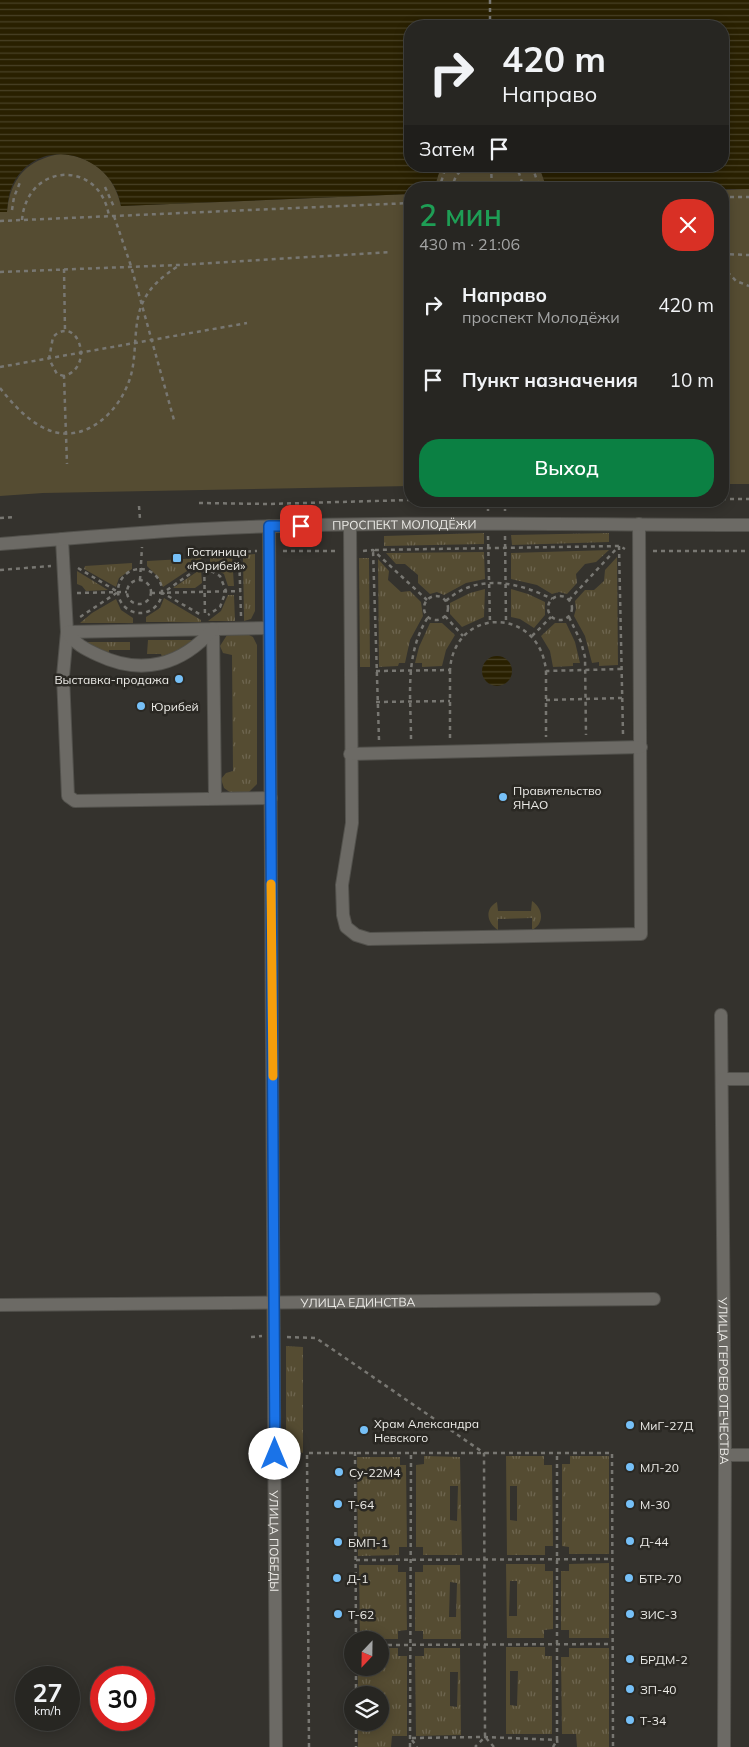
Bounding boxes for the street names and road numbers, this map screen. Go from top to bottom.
street label: ПРОСПЕКТ МОЛОДЁЖИ [332,516,476,532]
street label: УЛИЦА ЕДИНСТВА [300,1294,416,1310]
street label: УЛИЦА ГЕРОЕВ ОТЕЧЕСТВА [716,1296,733,1465]
street label: УЛИЦА ПОБЕДЫ [267,1489,283,1592]

